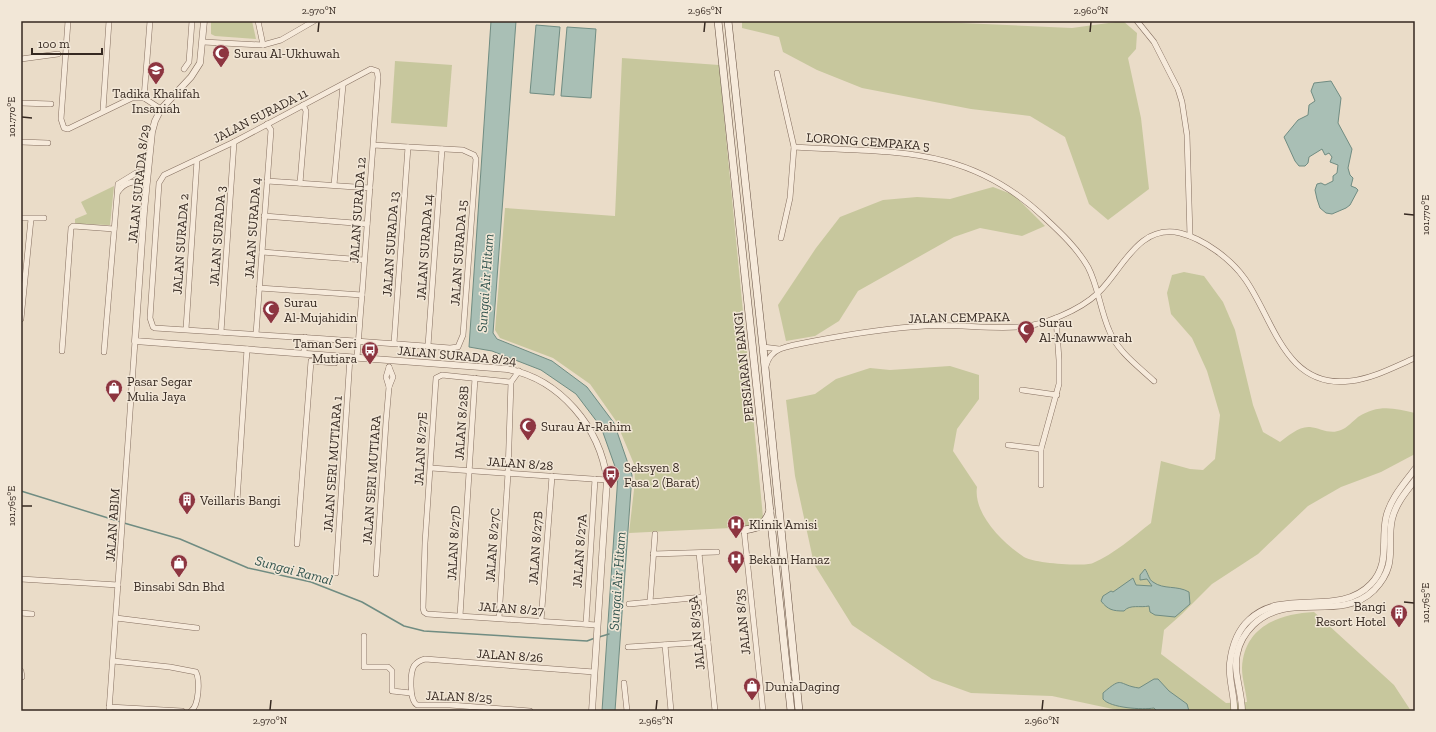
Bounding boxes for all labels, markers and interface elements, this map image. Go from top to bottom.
text: 2.970°N [302,5,337,17]
text: 2.965°N [688,5,723,17]
text: 2.960°N [1074,5,1109,17]
scale bar [32,30,102,56]
text: 100 m [38,37,70,51]
mosque icon: Surau Al-Ukhuwah [211,43,231,68]
place label: Surau Al-Ukhuwah [234,46,341,61]
school or university icon: Tadika Khalifah Insaniah [146,60,166,85]
street label: JALAN SURADA 11 [210,85,310,146]
place label: Tadika Khalifah Insaniah [112,86,200,116]
text: 101.770°E [6,97,18,137]
street label: JALAN SURADA 8/29 [125,124,152,244]
street label: LORONG CEMPAKA 5 [806,130,931,153]
street label: JALAN SURADA 12 [346,156,369,263]
street label: JALAN SURADA 4 [241,177,264,279]
street label: JALAN SURADA 3 [207,185,228,287]
street label: JALAN SURADA 13 [379,191,402,297]
street label: JALAN SURADA 2 [169,193,192,295]
street label: JALAN SURADA 14 [413,193,436,301]
text: 101.770°E [1420,195,1432,235]
street label: JALAN SURADA 15 [447,199,470,306]
water label: Sungai Air Hitam [474,233,497,333]
place label: Surau Al-Mujahidin [284,295,358,326]
mosque icon: Surau Al-Mujahidin [261,299,281,324]
street label: JALAN CEMPAKA [908,309,1010,326]
street label: PERSIARAN BANGI [730,311,757,423]
place label: Surau Al-Munawwarah [1039,315,1133,345]
mosque icon: Surau Al-Munawwarah [1016,319,1036,344]
place label: Taman Seri Mutiara [293,336,358,366]
bus stop icon: Taman Seri Mutiara [360,340,380,365]
street label: JALAN SURADA 8/24 [397,343,517,368]
place label: Pasar Segar Mulia Jaya [127,374,193,404]
shop icon: Pasar Segar Mulia Jaya [104,378,124,403]
street label: JALAN 8/28B [451,385,472,461]
street label: JALAN SERI MUTIARA 1 [320,395,345,533]
street label: JALAN 8/27E [411,411,430,486]
street label: JALAN SERI MUTIARA [359,414,384,545]
mosque icon: Surau Ar-Rahim [518,416,538,441]
place label: Surau Ar-Rahim [541,419,632,434]
street label: JALAN 8/28 [486,454,554,473]
place label: Seksyen 8 Fasa 2 (Barat) [624,460,700,490]
bus stop icon: Seksyen 8 Fasa 2 (Barat) [601,464,621,489]
text: 101.765°E [6,486,18,526]
street label: JALAN ABIM [102,488,123,562]
building icon: Veillaris Bangi [177,490,197,515]
place label: Veillaris Bangi [199,493,281,508]
street label: JALAN 8/27D [444,505,463,581]
street label: JALAN 8/27C [482,507,503,583]
street label: JALAN 8/27B [525,511,546,585]
street label: JALAN 8/27A [569,513,590,588]
hospital icon: Klinik Amisi [726,514,746,539]
place label: Klinik Amisi [749,517,818,532]
water label: Sungai Air Hitam [606,531,629,631]
hospital icon: Bekam Hamaz [726,549,746,574]
water label: Sungai Ramal [253,552,335,589]
place label: Bekam Hamaz [749,552,830,567]
shop icon: Binsabi Sdn Bhd [169,553,189,578]
place label: Binsabi Sdn Bhd [133,579,225,594]
text: 101.765°E [1420,583,1432,623]
street label: JALAN 8/35 [732,588,753,656]
street label: JALAN 8/35A [685,594,708,671]
street label: JALAN 8/27 [477,599,544,618]
place label: Bangi Resort Hotel [1316,599,1387,629]
building icon: Bangi Resort Hotel [1389,603,1409,628]
street label: JALAN 8/26 [476,646,544,665]
shop icon: DuniaDaging [742,676,762,701]
place label: DuniaDaging [765,679,840,694]
street label: JALAN 8/25 [425,688,493,705]
text: 2.970°N [253,715,288,727]
text: 2.965°N [639,715,674,727]
text: 2.960°N [1025,715,1060,727]

